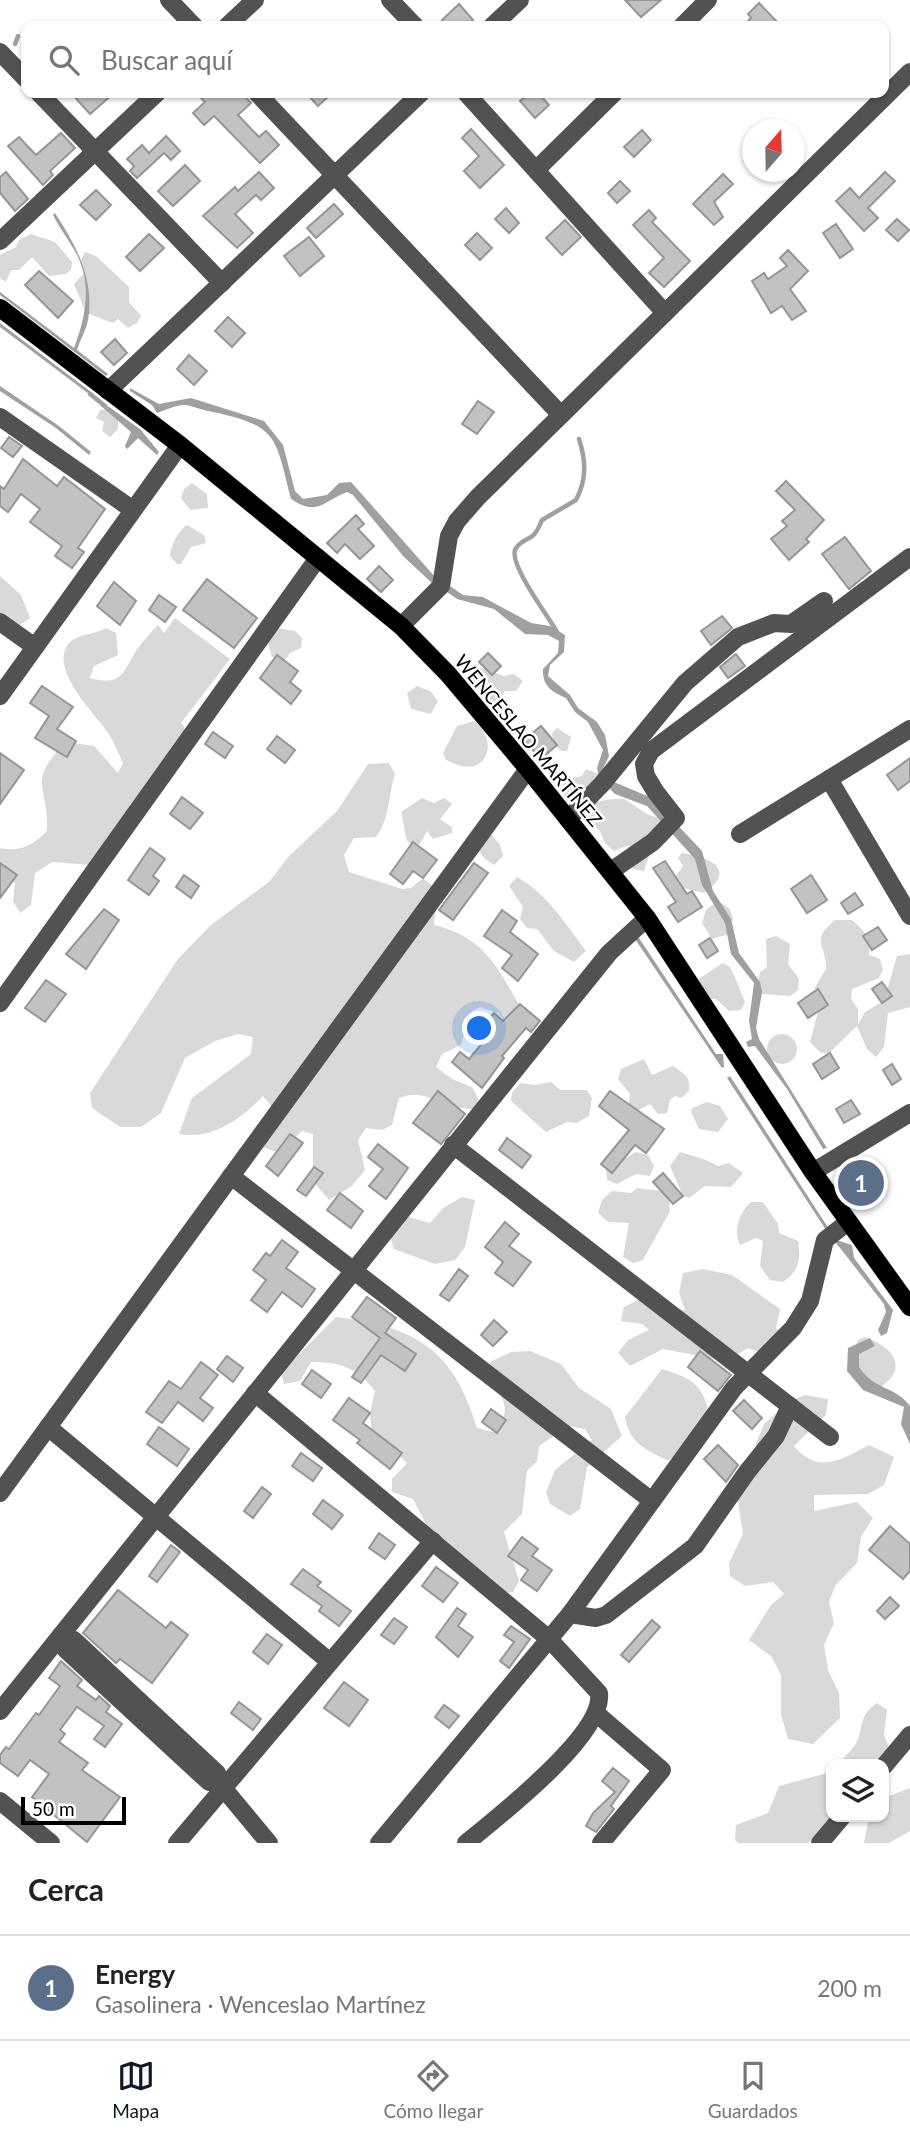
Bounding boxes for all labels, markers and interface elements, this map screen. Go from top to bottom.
search box [21,21,889,98]
icon: search [45,41,83,79]
text: Buscar aquí [101,44,232,76]
north arrow [742,119,805,182]
street label: WENCESLAO MARTÍNEZ [450,650,608,830]
your location [462,1011,496,1045]
pin: 1 [838,1157,884,1209]
map controls [826,1759,889,1822]
button: layers [826,1759,889,1822]
scale bar [21,1794,126,1826]
text: 50 m [32,1797,75,1820]
text: Cerca [28,1871,104,1907]
text: Energy [95,1958,175,1990]
text: 1 [44,1974,58,2002]
text: 200 m [817,1974,882,2002]
text: Gasolinera · Wenceslao Martínez [95,1990,426,2018]
tab: Mapa [112,2057,159,2122]
tab: Cómo llegar [384,2057,483,2122]
tab: Guardados [708,2057,798,2122]

